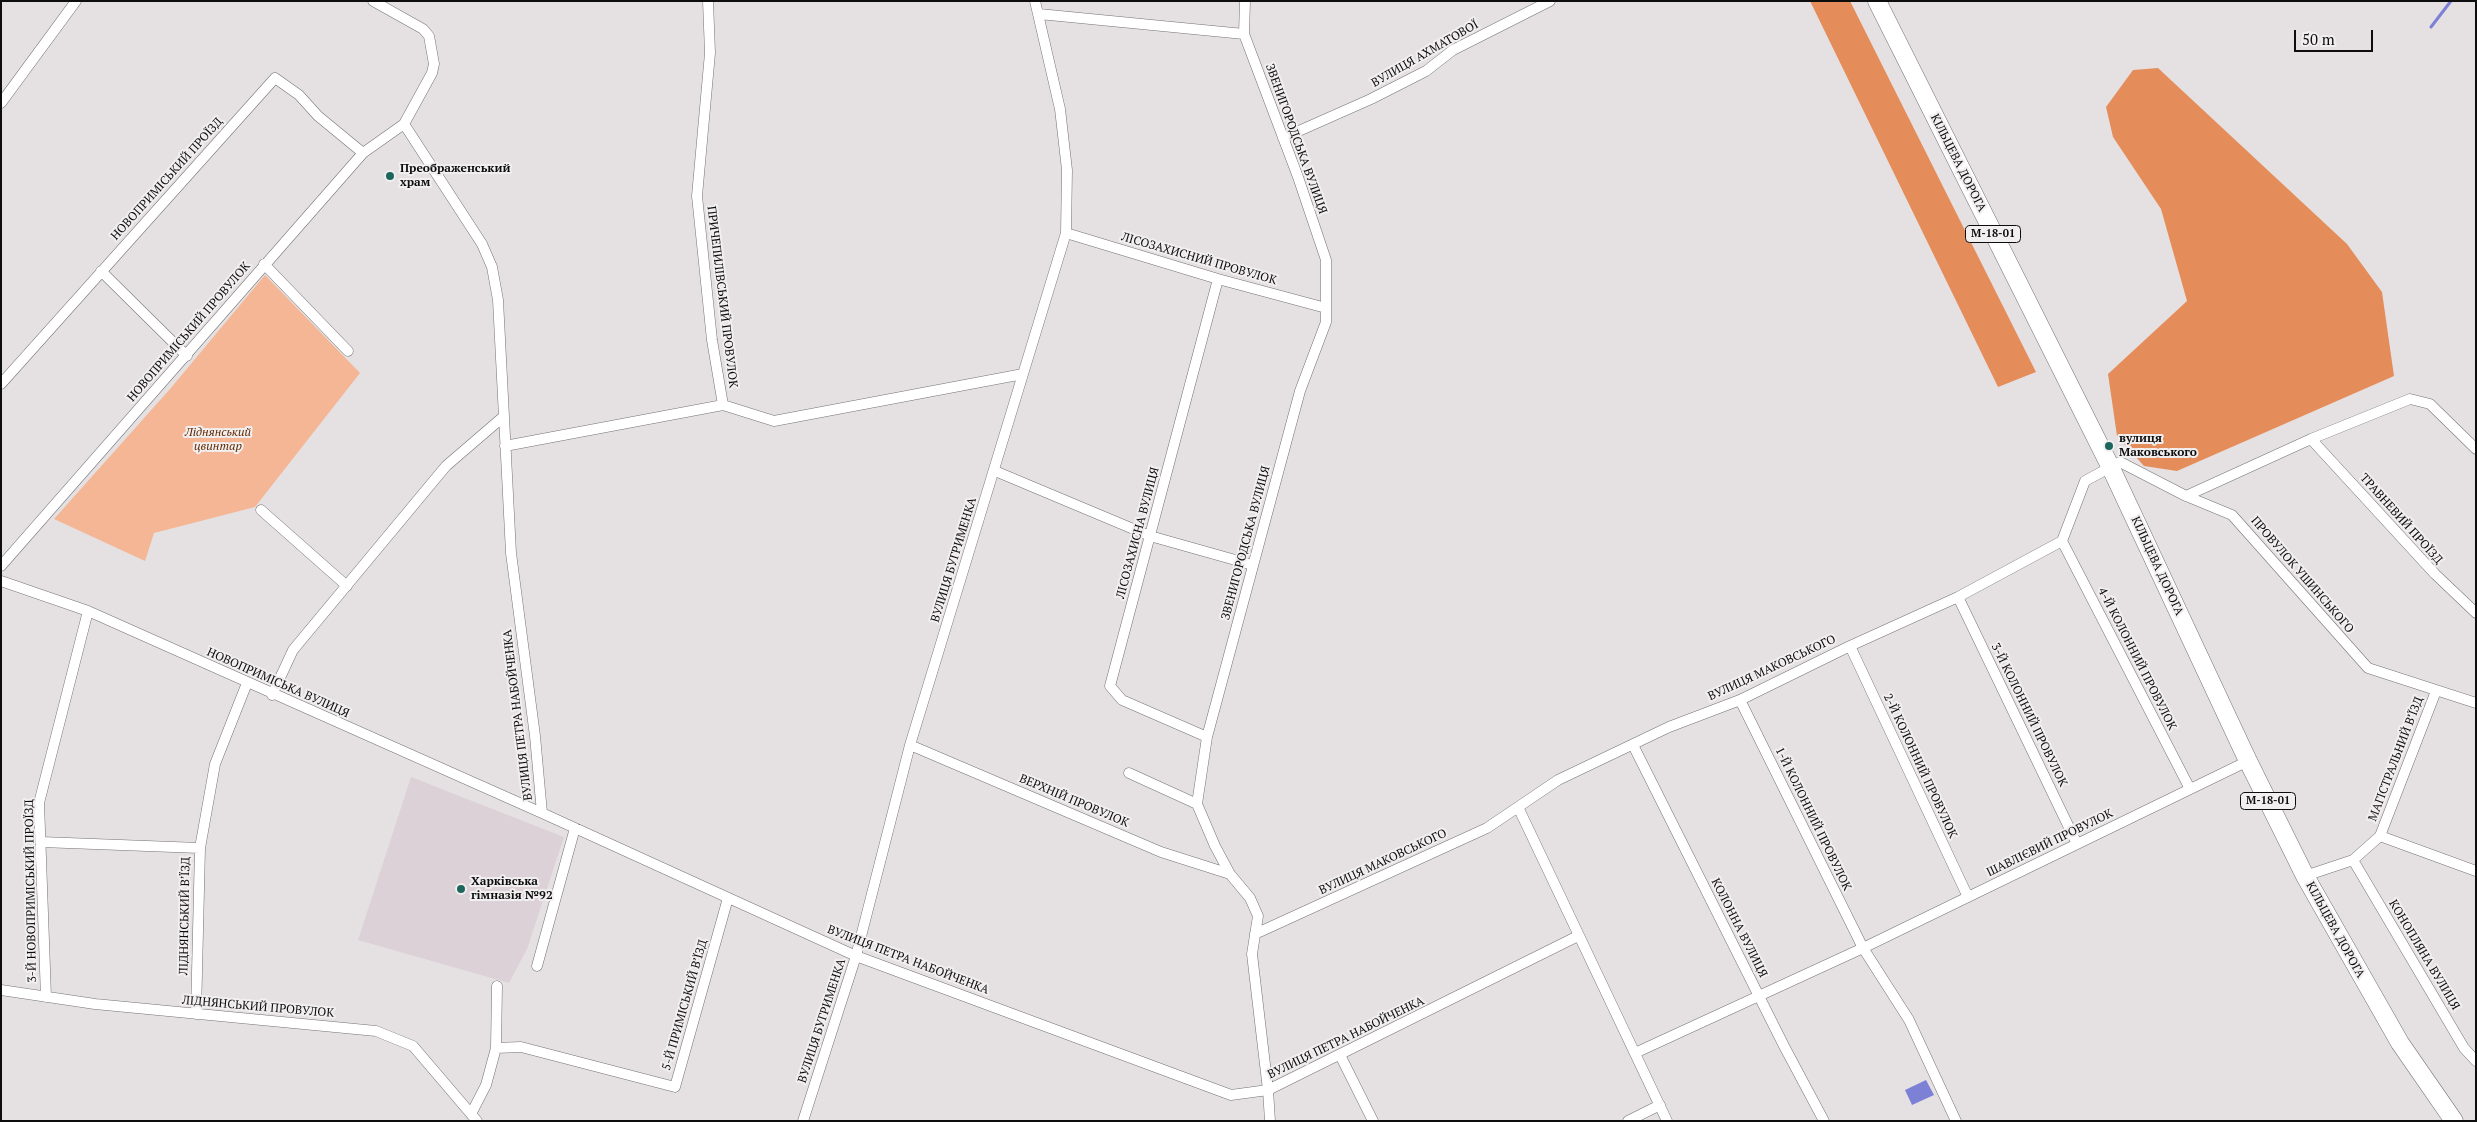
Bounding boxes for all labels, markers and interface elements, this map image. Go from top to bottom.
street label: ВУЛИЦЯ АХМАТОВОЇ [1369,18,1481,90]
scale bar [2297,20,2376,52]
text: 50 m [2302,29,2335,49]
street label: ЗВЕНИГОРОДСЬКА ВУЛИЦЯ [1262,62,1330,216]
street label: КІЛЬЦЕВА ДОРОГА [1927,112,1989,214]
street label: НОВОПРИМІСЬКИЙ ПРОЇЗД [108,115,226,243]
place label: Преображенський храм [400,162,510,190]
marker: Преображенський храм [384,170,396,182]
street label: ПРИЧЕПИЛІВСЬКИЙ ПРОВУЛОК [704,205,740,389]
road number: М-18-01 [1966,225,2020,242]
street label: ЛІСОЗАХИСНИЙ ПРОВУЛОК [1120,230,1278,288]
street label: НОВОПРИМІСЬКИЙ ПРОВУЛОК [124,259,254,405]
park label: Ліднянський цвинтар [185,426,251,454]
place label: вулиця Маковського [2119,432,2197,460]
marker: вулиця Маковського [2103,440,2115,452]
street label: ЗВЕНИГОРОДСЬКА ВУЛИЦЯ [1218,464,1274,622]
street label: ЛІСОЗАХИСНА ВУЛИЦЯ [1114,466,1162,600]
street label: ТРАВНЕВИЙ ПРОЇЗД [2357,471,2445,567]
street label: ВУЛИЦЯ БУГРИМЕНКА [928,496,980,624]
street label: КІЛЬЦЕВА ДОРОГА [2128,514,2186,618]
street label: ПРОВУЛОК УШИНСЬКОГО [2248,514,2356,636]
street label: 4-Й КОЛОННИЙ ПРОВУЛОК [2095,585,2179,733]
street label: ВУЛИЦЯ ПЕТРА НАБОЙЧЕНКА [500,629,536,801]
street label: ВУЛИЦЯ МАКОВСЬКОГО [1706,632,1838,704]
street label: 3-Й КОЛОННИЙ ПРОВУЛОК [1988,641,2070,789]
street label: НОВОПРИМІСЬКА ВУЛИЦЯ [204,645,352,721]
street label: 2-Й КОЛОННИЙ ПРОВУЛОК [1880,691,1960,841]
street label: МАГІСТРАЛЬНИЙ В’ЇЗД [2366,695,2426,823]
street label: 1-Й КОЛОННИЙ ПРОВУЛОК [1772,745,1854,893]
street label: ВЕРХНІЙ ПРОВУЛОК [1017,771,1131,831]
road number: М-18-01 [2240,792,2296,809]
street label: 3-Й НОВОПРИМІСЬКИЙ ПРОЇЗД [22,799,40,983]
street label: ШАВЛІЄВИЙ ПРОВУЛОК [1985,806,2115,880]
street label: ВУЛИЦЯ МАКОВСЬКОГО [1317,826,1449,898]
street label: ЛІДНЯНСЬКИЙ В’ЇЗД [177,857,193,975]
place label: Харківська гімназія №92 [471,875,553,903]
street label: КОЛОННА ВУЛИЦЯ [1708,876,1770,980]
street label: КІЛЬЦЕВА ДОРОГА [2303,879,2367,981]
marker: Харківська гімназія №92 [455,883,467,895]
street label: КОНОПЛЯНА ВУЛИЦЯ [2385,897,2463,1013]
street label: ВУЛИЦЯ ПЕТРА НАБОЙЧЕНКА [825,922,991,998]
street label: 5-Й ПРИМІСЬКИЙ В’ЇЗД [659,938,711,1072]
street label: ВУЛИЦЯ БУГРИМЕНКА [795,957,849,1085]
street label: ЛІДНЯНСЬКИЙ ПРОВУЛОК [181,993,335,1021]
street label: ВУЛИЦЯ ПЕТРА НАБОЙЧЕНКА [1265,994,1427,1082]

